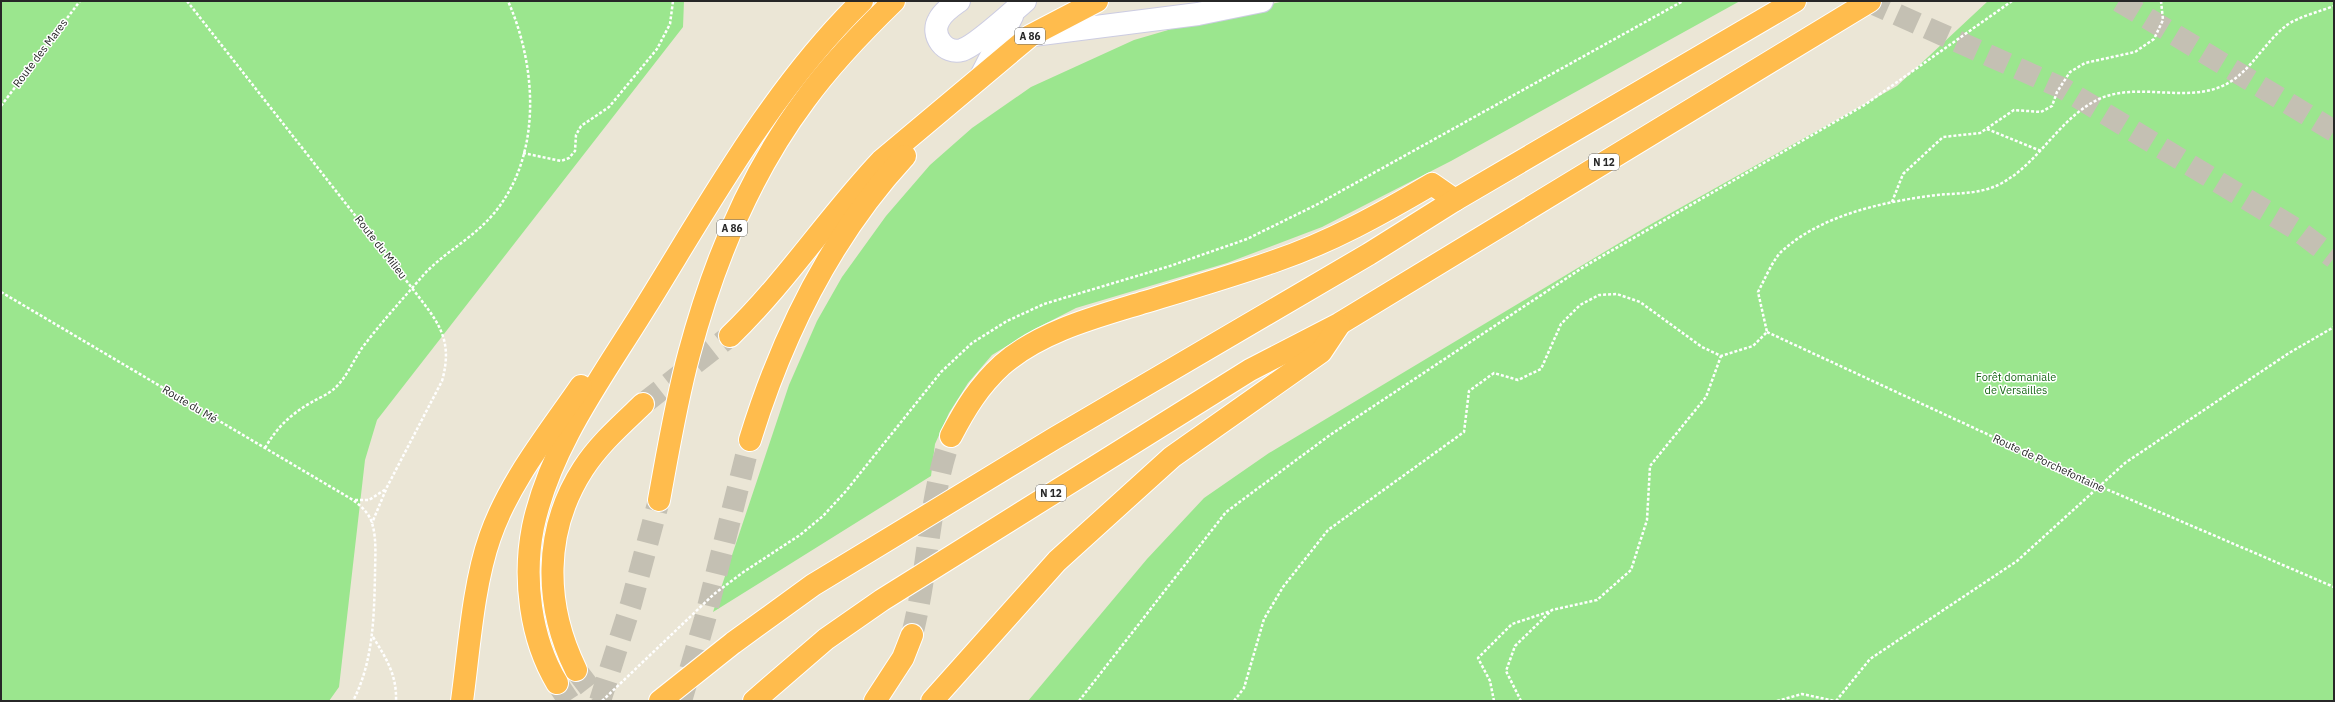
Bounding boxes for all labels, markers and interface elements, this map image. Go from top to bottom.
street label: Route des Mares [10,16,70,90]
road number: A 86 [1015,28,1045,44]
road number: N 12 [1589,154,1619,170]
street label: Route du Milieu [352,212,410,282]
road number: A 86 [717,220,747,236]
park label: Forêt domaniale de Versailles [1976,370,2056,397]
street label: Route du Mé [160,382,220,426]
street label: Route de Porchefontaine [1991,431,2107,495]
road number: N 12 [1036,485,1066,501]

